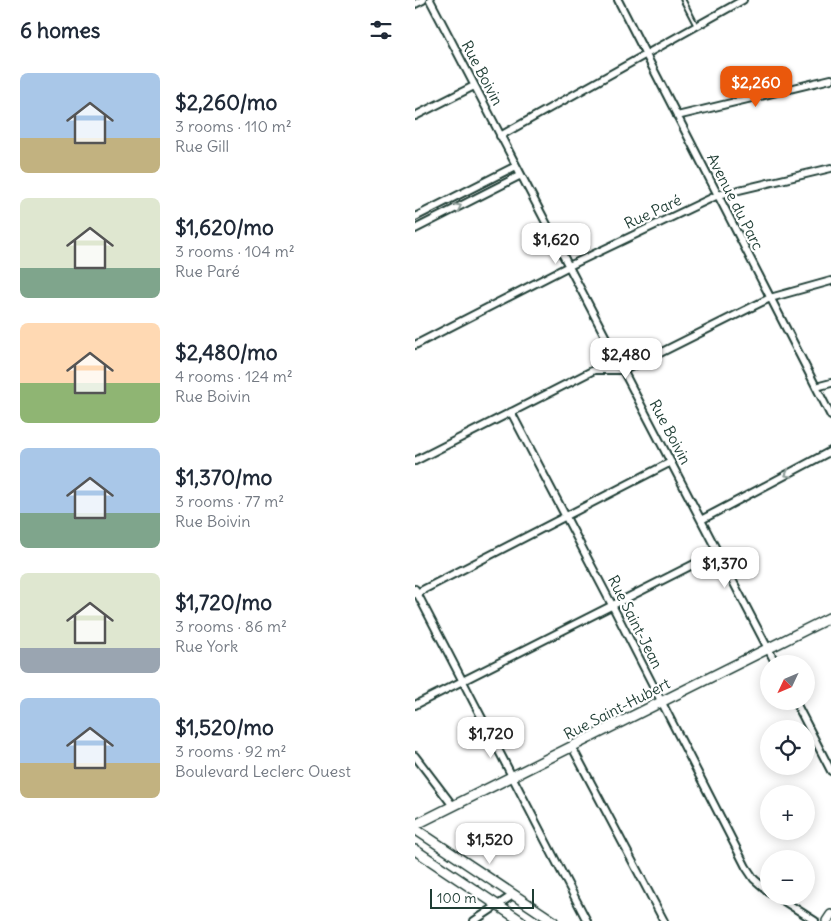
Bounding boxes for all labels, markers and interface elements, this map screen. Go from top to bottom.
icon: filters [367,16,395,44]
text: 6 homes [20,17,100,44]
street label: Rue Boivin [457,37,508,109]
pin: $2,260 [715,66,797,108]
text: $2,260 [731,72,781,92]
text: $2,260/mo [175,89,277,116]
icon: home [60,93,120,153]
text: 3 rooms · 110 m² [175,116,292,136]
text: Rue Gill [175,136,229,156]
street label: Avenue du Parc [703,150,768,254]
street label: Rue Paré [621,190,684,233]
one-way arrow [453,203,462,213]
text: $1,620/mo [175,214,274,241]
icon: home [60,218,120,278]
pin: $1,620 [515,222,597,265]
text: $1,620 [533,229,579,249]
text: 3 rooms · 104 m² [175,241,295,261]
text: Rue Paré [175,261,240,281]
pin: $2,480 [585,338,667,380]
text: $2,480/mo [175,339,278,366]
icon: home [60,343,120,403]
text: $2,480 [601,344,651,364]
text: 4 rooms · 124 m² [175,366,293,386]
text: Rue Boivin [175,386,250,406]
street label: Rue Boivin [645,396,696,468]
text: $1,370/mo [175,464,272,491]
icon: home [60,468,120,528]
one-way arrow [784,468,793,478]
text: 3 rooms · 77 m² [175,491,284,511]
text: Rue Boivin [175,511,250,531]
pin: $1,370 [684,546,766,589]
text: $1,370 [702,553,748,573]
street label: Rue Saint-Jean [604,572,667,672]
text: $1,720/mo [175,589,272,616]
icon: home [60,593,120,653]
text: 3 rooms · 86 m² [175,616,287,636]
text: Rue York [175,636,238,656]
north arrow [760,655,815,710]
map controls [760,655,815,905]
street label: Rue Saint-Hubert [560,674,673,744]
text: $1,520/mo [175,714,274,741]
pin: $1,720 [450,716,532,759]
icon: home [60,718,120,778]
button: locate [760,720,815,775]
text: $1,720 [468,723,514,743]
text: 3 rooms · 92 m² [175,741,287,761]
text: Boulevard Leclerc Ouest [175,761,351,781]
button: + [760,785,815,840]
pin: $1,520 [449,822,531,865]
text: $1,520 [467,829,513,849]
button: − [760,850,815,905]
scale bar [430,886,534,909]
text: 100 m [437,889,477,907]

